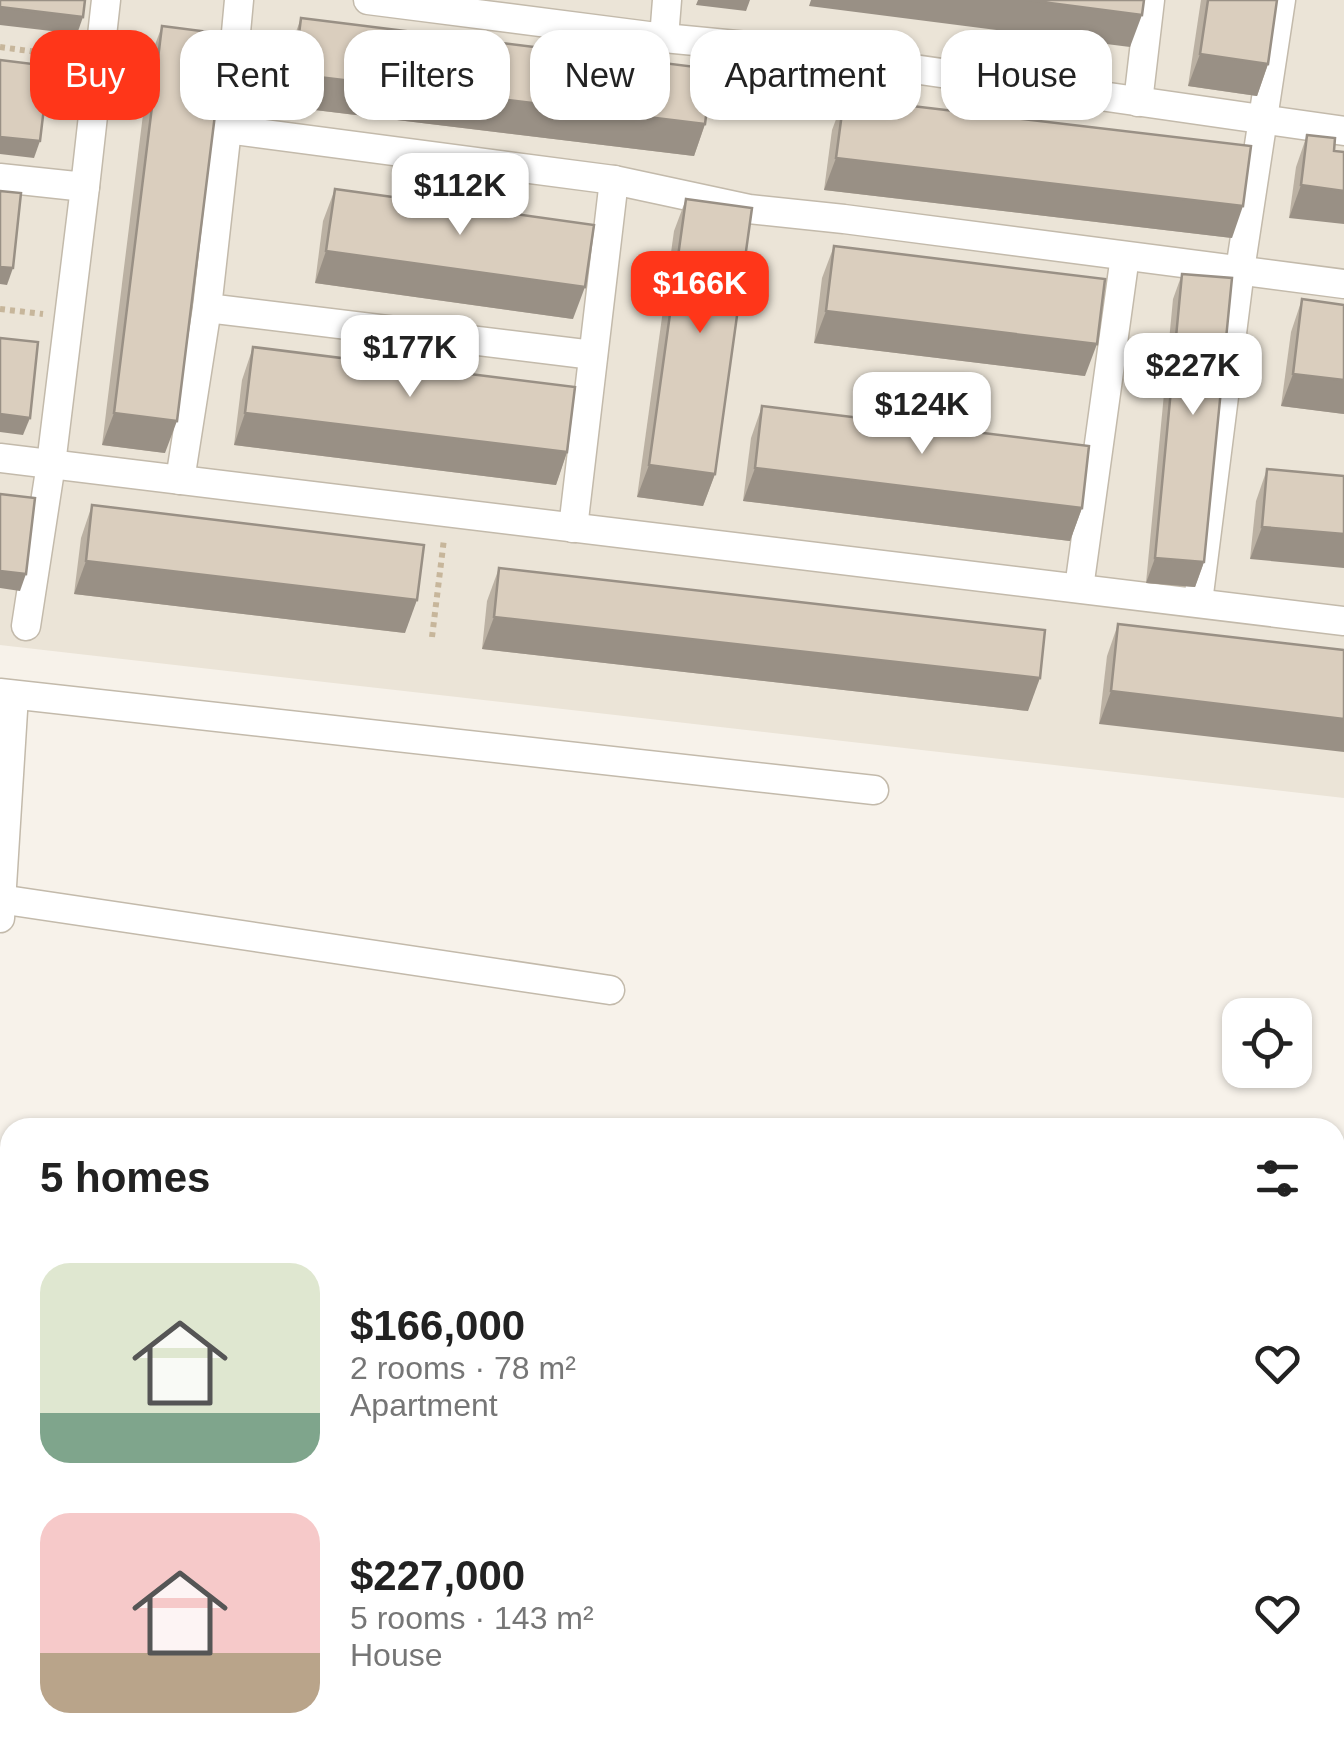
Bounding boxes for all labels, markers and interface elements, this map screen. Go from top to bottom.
chip: Buy [30,30,160,120]
chip: Rent [180,30,324,120]
chip: Filters [344,30,510,120]
chip: New [530,30,670,120]
chip: Apartment [690,30,921,120]
chip: House [941,30,1112,120]
pin: $112K [390,153,530,238]
text: $112K [414,167,506,203]
pin: $166K [630,251,770,336]
text: $166K [653,265,747,301]
pin: $177K [340,315,480,400]
text: $177K [363,329,457,365]
pin: $227K [1123,333,1263,418]
text: $227K [1146,347,1240,383]
pin: $124K [852,372,992,457]
text: $124K [875,386,969,422]
map controls [1222,998,1312,1088]
button: locate [1222,998,1312,1088]
icon: filters [1250,1151,1305,1206]
text: 5 homes [40,1154,210,1201]
text: $166,000 [350,1302,525,1349]
icon: home [120,1303,240,1423]
icon: heart [1250,1336,1305,1391]
text: 2 rooms · 78 m² [350,1350,576,1386]
text: Apartment [350,1387,498,1423]
text: $227,000 [350,1552,525,1599]
icon: home [120,1553,240,1673]
icon: heart [1250,1586,1305,1641]
text: 5 rooms · 143 m² [350,1600,594,1636]
text: House [350,1637,443,1673]

